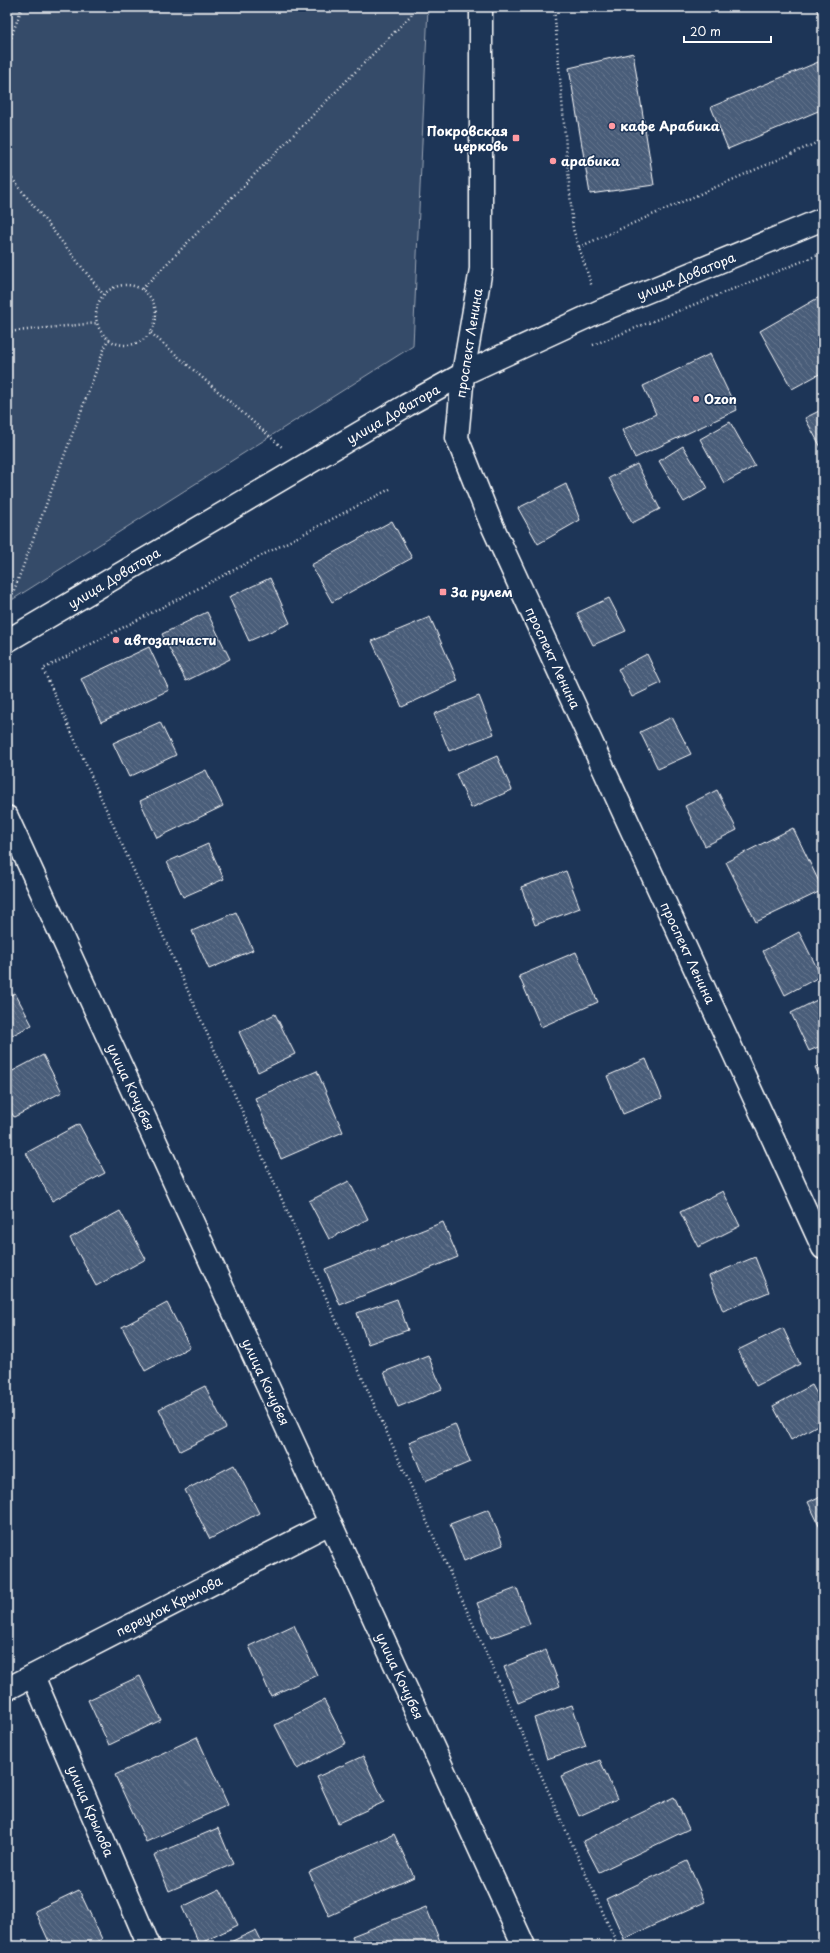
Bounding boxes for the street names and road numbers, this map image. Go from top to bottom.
street label: улица Доватора [634,247,739,304]
street label: проспект Ленина [450,286,487,399]
street label: улица Доватора [343,379,444,448]
street label: улица Доватора [64,542,164,613]
street label: проспект Ленина [521,604,586,713]
street label: проспект Ленина [656,899,721,1008]
street label: улица Кочубея [103,1040,160,1133]
street label: улица Кочубея [238,1335,295,1428]
street label: переулок Крылова [112,1570,226,1641]
street label: улица Кочубея [372,1629,429,1722]
street label: улица Крылова [64,1762,120,1860]

